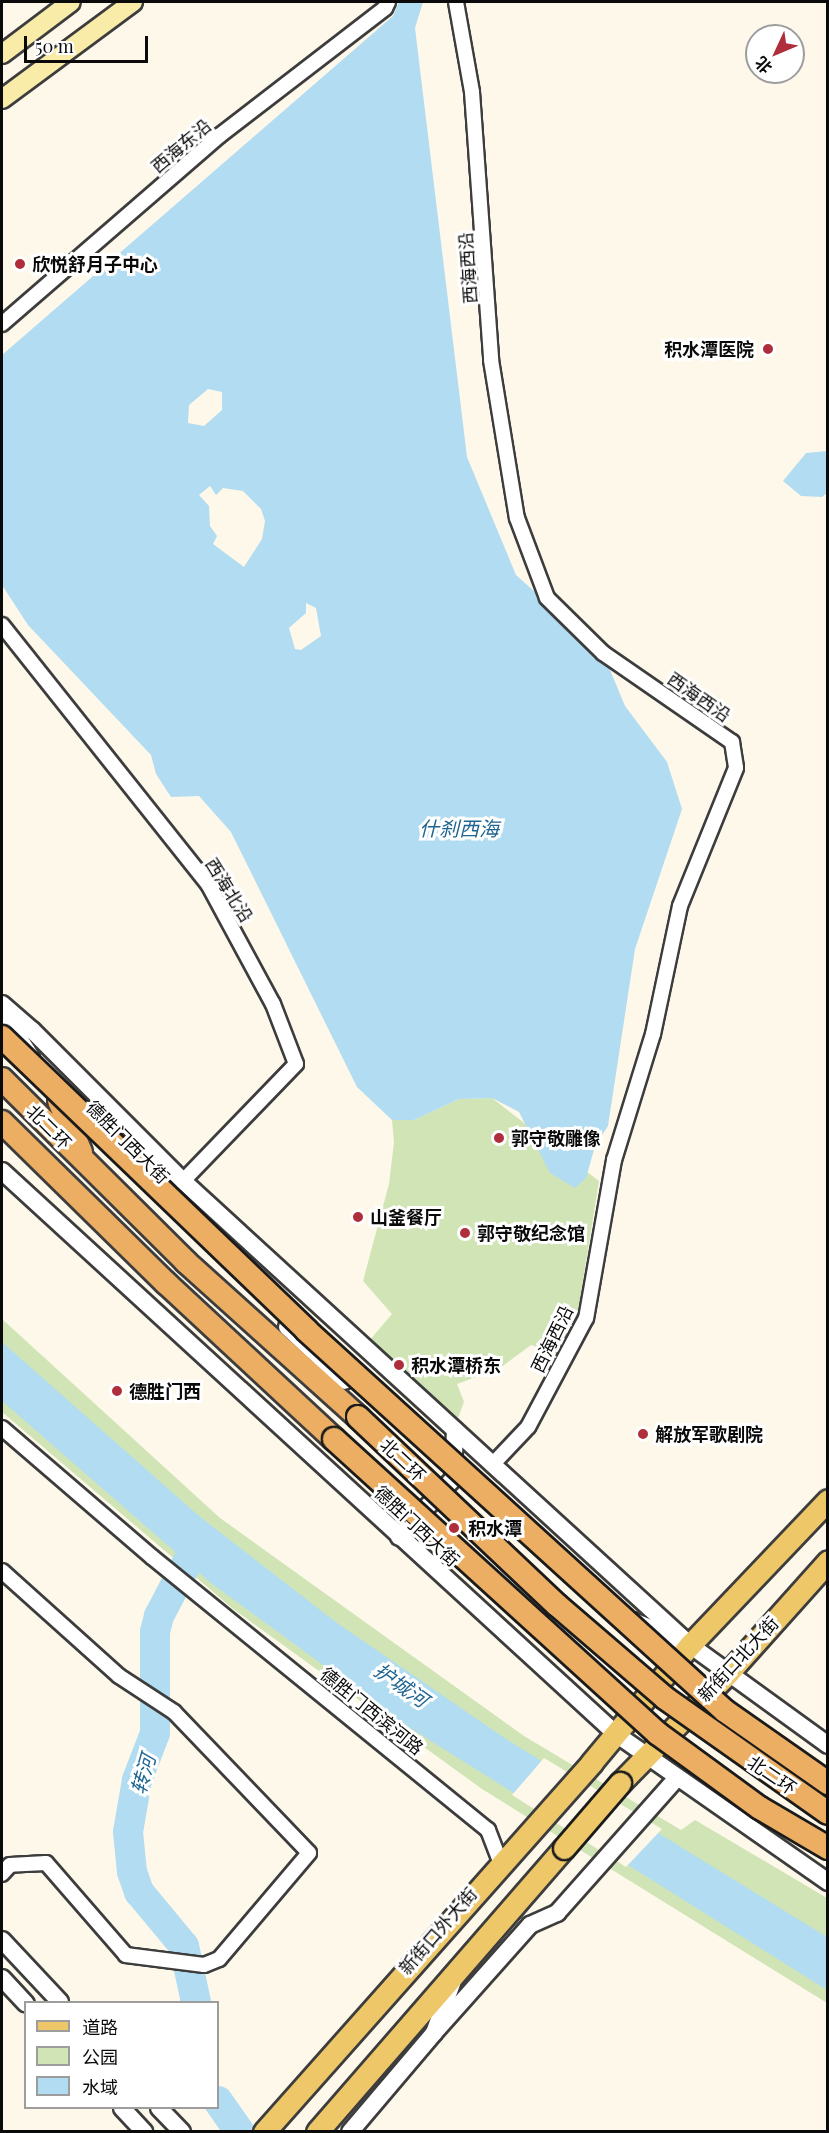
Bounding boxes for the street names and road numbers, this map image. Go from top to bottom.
street label: 西海东沿 [146,115,216,177]
street label: 西海西沿 [455,231,481,305]
street label: 西海西沿 [663,668,735,726]
street label: 西海北沿 [201,854,257,926]
street label: 德胜门西大街 [82,1096,174,1188]
street label: 北二环 [22,1100,76,1154]
street label: 西海西沿 [527,1302,577,1376]
street label: 北二环 [376,1434,430,1486]
street label: 德胜门西大街 [370,1481,464,1571]
street label: 新街口北大街 [693,1612,783,1706]
street label: 德胜门西滨河路 [316,1663,428,1759]
street label: 北二环 [744,1751,800,1799]
street label: 新街口外大街 [394,1883,482,1979]

